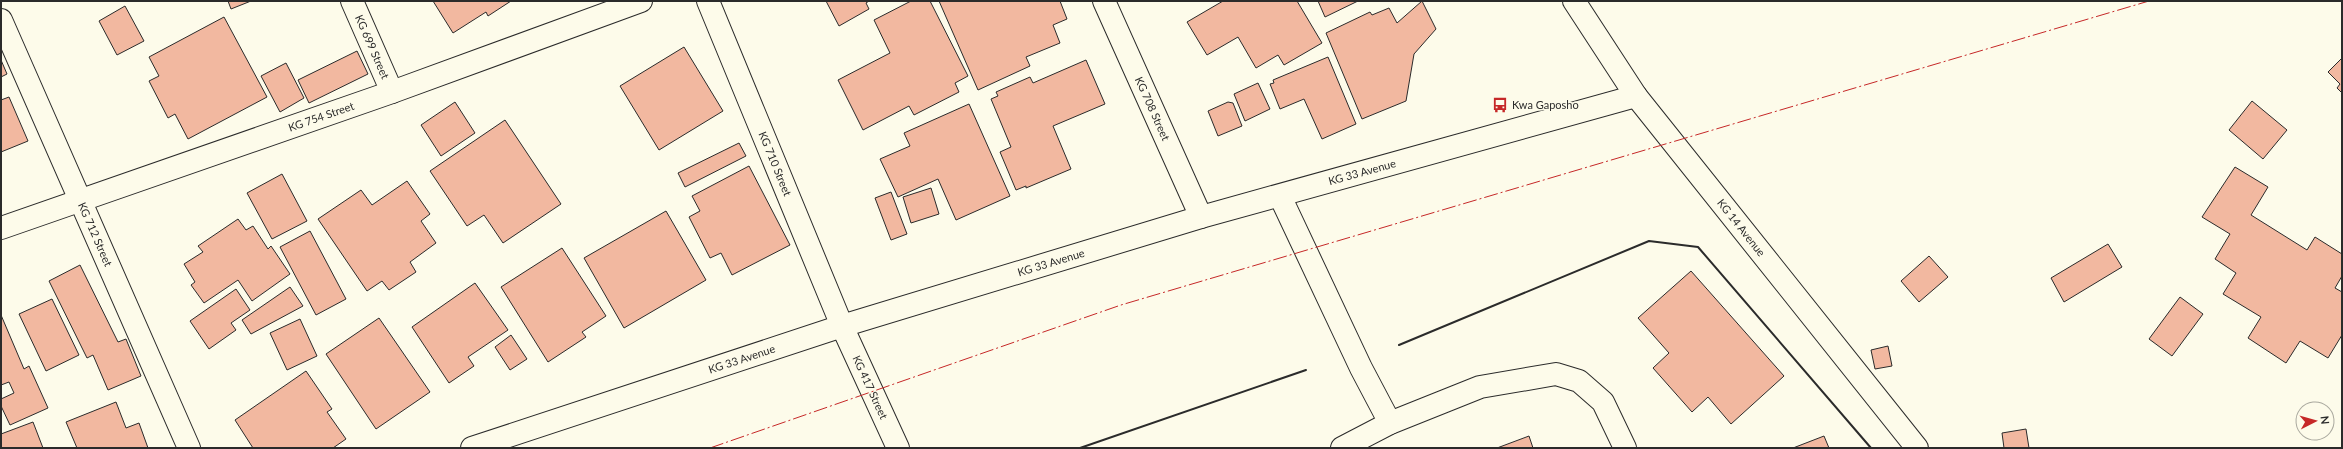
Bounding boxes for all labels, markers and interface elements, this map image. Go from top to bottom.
street label: KG 699 Street [353,13,392,81]
street label: KG 708 Street [1133,74,1173,142]
bus stop icon: Kwa Gaposho [1491,96,1509,114]
place label: Kwa Gaposho [1512,98,1579,111]
street label: KG 754 Street [286,99,356,134]
street label: KG 710 Street [756,129,795,198]
street label: KG 33 Avenue [1327,156,1397,187]
street label: KG 14 Avenue [1715,196,1768,259]
street label: KG 712 Street [76,200,115,268]
street label: KG 33 Avenue [1016,246,1086,278]
street label: KG 33 Avenue [707,341,777,376]
street label: KG 417 Street [850,353,891,421]
north arrow [2295,401,2335,441]
text: N [2319,415,2332,425]

